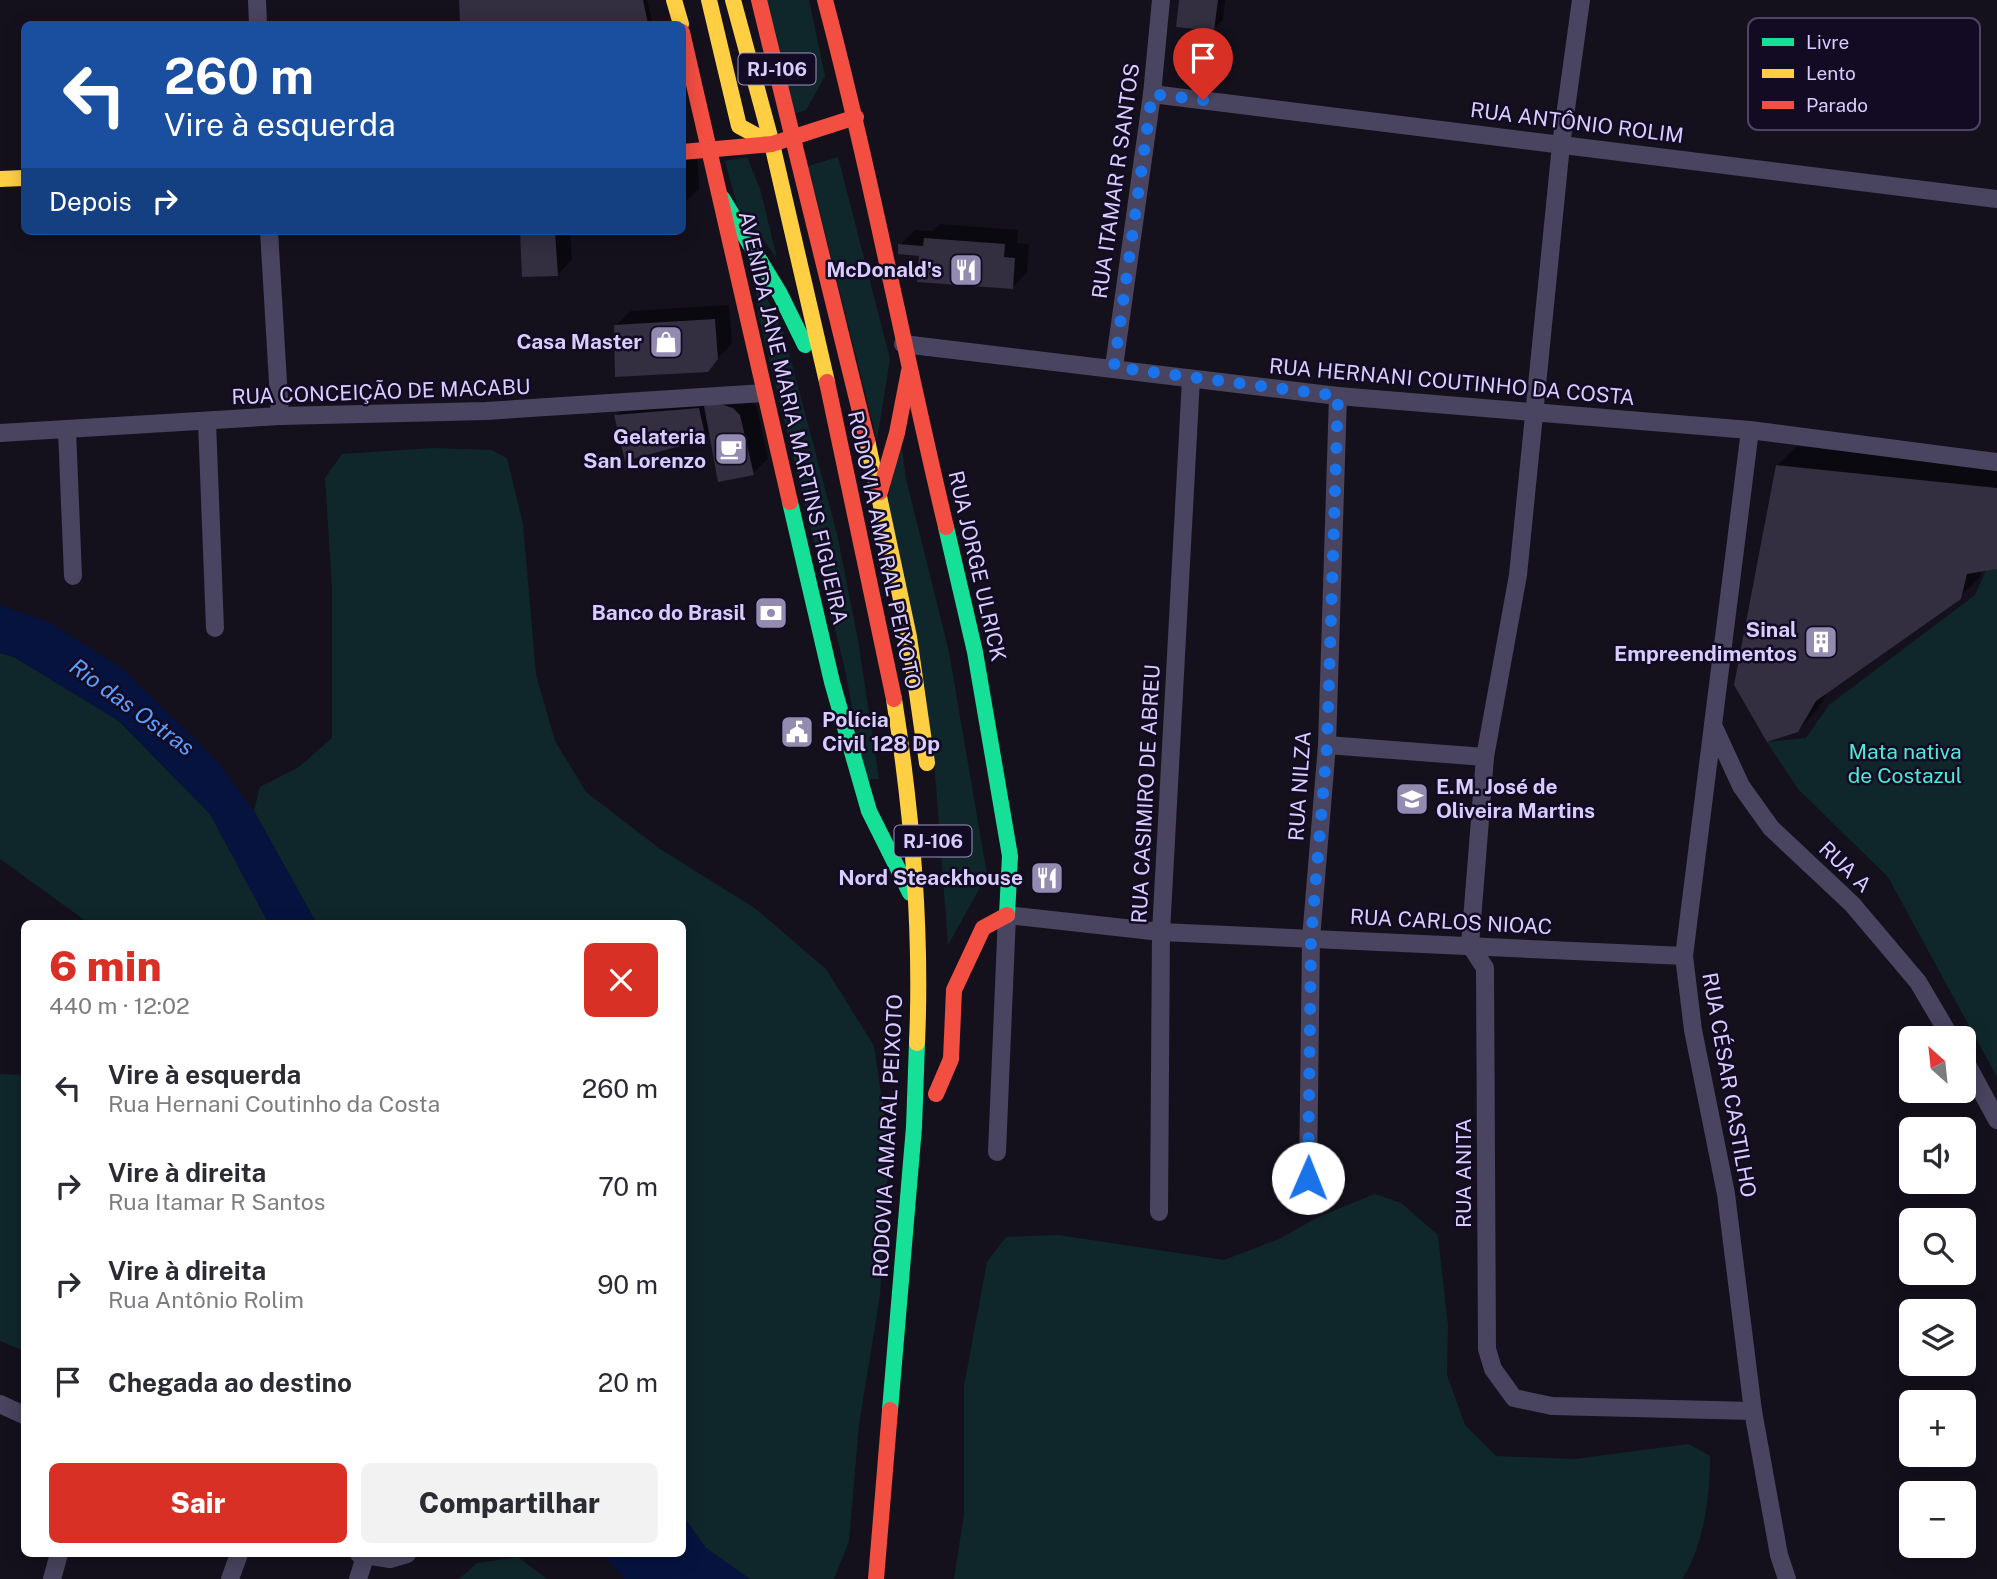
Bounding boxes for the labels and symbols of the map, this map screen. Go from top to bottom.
legend [1748,18,1980,130]
pin [1173,28,1233,100]
text: Livre [1806,31,1849,53]
road number: RJ-106 [738,54,816,85]
street label: RUA ITAMAR R SANTOS [1087,62,1144,300]
text: Lento [1806,62,1856,84]
text: Parado [1806,94,1868,116]
street label: RUA ANTÔNIO ROLIM [1469,97,1685,148]
street label: AVENIDA JANE MARIA MARTINS FIGUEIRA [734,209,853,627]
restaurant icon: McDonald's [947,251,985,289]
place label: McDonald's [826,257,942,282]
shop icon: Casa Master [647,323,685,361]
place label: Casa Master [516,329,642,354]
street label: RUA HERNANI COUTINHO DA COSTA [1268,353,1636,410]
street label: RUA CONCEIÇÃO DE MACABU [231,374,531,409]
street label: RODOVIA AMARAL PEIXOTO [843,408,926,691]
place label: Gelateria San Lorenzo [583,424,706,473]
cafe icon: Gelateria San Lorenzo [712,430,750,468]
street label: RUA JORGE ULRICK [943,468,1012,664]
bank icon: Banco do Brasil [752,594,790,632]
place label: Banco do Brasil [591,600,746,625]
place label: Sinal Empreendimentos [1614,617,1797,666]
building icon: Sinal Empreendimentos [1802,623,1840,661]
water label: Rio das Ostras [65,652,200,761]
street label: RUA CASIMIRO DE ABREU [1126,664,1165,924]
place label: Polícia Civil 128 Dp [822,707,940,756]
public building icon: Polícia Civil 128 Dp [778,713,816,751]
street label: RUA NILZA [1283,730,1316,842]
park label: Mata nativa de Costazul [1848,739,1962,788]
place label: E.M. José de Oliveira Martins [1436,774,1595,823]
school or university icon: E.M. José de Oliveira Martins [1393,780,1431,818]
road number: RJ-106 [894,826,972,856]
street label: RUA A [1814,836,1877,897]
restaurant icon: Nord Steackhouse [1028,859,1066,897]
place label: Nord Steackhouse [838,865,1023,890]
street label: RUA CARLOS NIOAC [1349,904,1553,939]
street label: RUA CÉSAR CASTILHO [1697,971,1762,1199]
street label: RODOVIA AMARAL PEIXOTO [868,994,907,1278]
north arrow [1899,1026,1976,1102]
street label: RUA ANITA [1451,1118,1476,1228]
position arrow [1271,1141,1345,1215]

